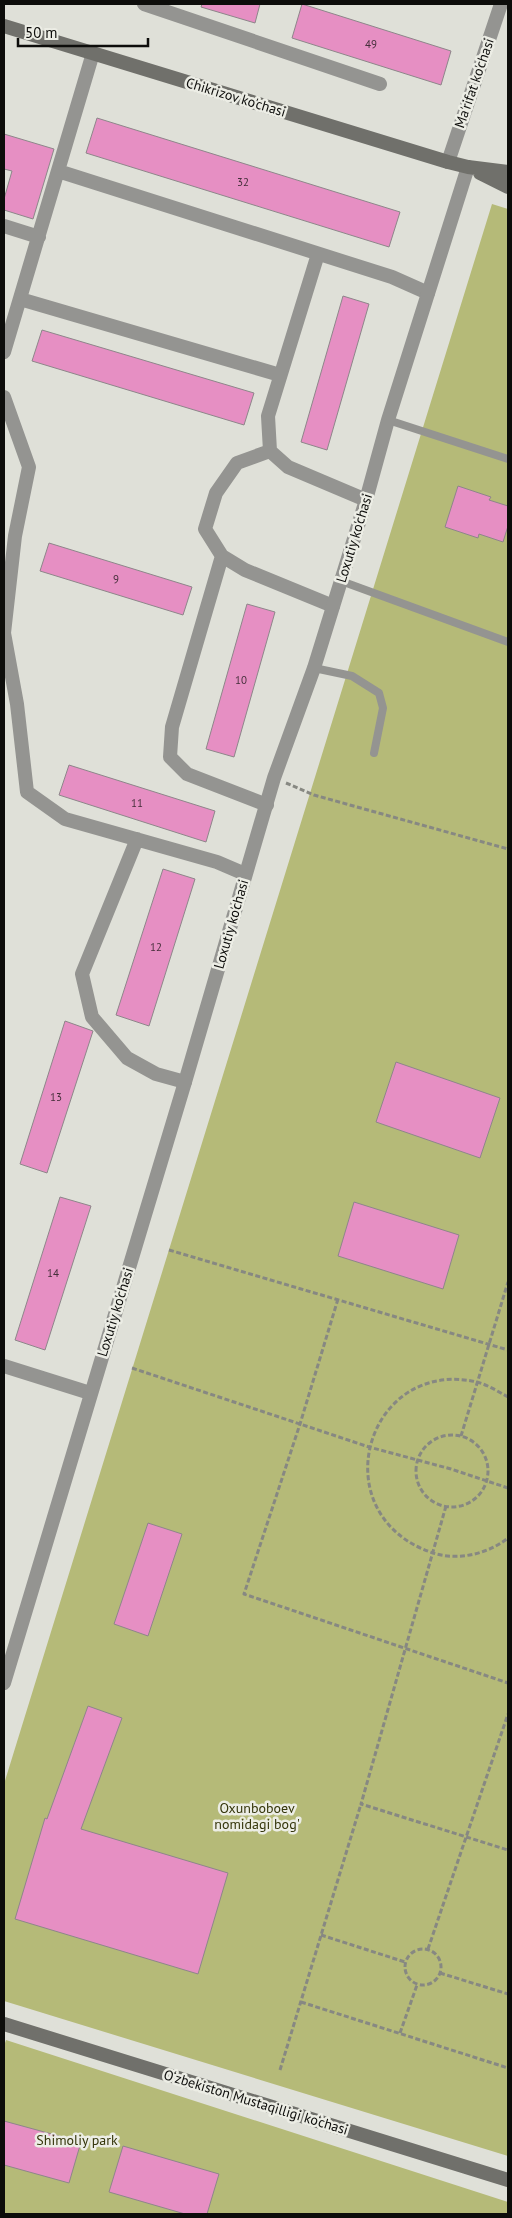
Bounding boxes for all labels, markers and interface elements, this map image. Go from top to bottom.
scale bar [18,15,148,47]
text: 50 m [25,23,58,42]
street label: Ma'rifat ko'chasi [450,36,498,130]
house number: 49 [365,37,377,51]
street label: Chikrizov ko'chasi [184,73,288,121]
house number: 32 [237,175,249,189]
street label: Loxutiy ko'chasi [332,491,376,585]
house number: 9 [113,572,119,586]
house number: 10 [235,673,247,687]
house number: 11 [131,796,143,810]
street label: Loxutiy ko'chasi [210,877,252,971]
house number: 12 [150,940,162,954]
house number: 13 [50,1090,62,1104]
street label: Loxutiy ko'chasi [93,1265,137,1359]
house number: 14 [47,1266,59,1280]
park label: Oxunboboev nomidagi bog' [214,1799,300,1833]
street label: O‘zbekiston Mustaqilligi ko‘chasi [162,2065,350,2139]
park label: Shimoliy park [36,2131,118,2149]

